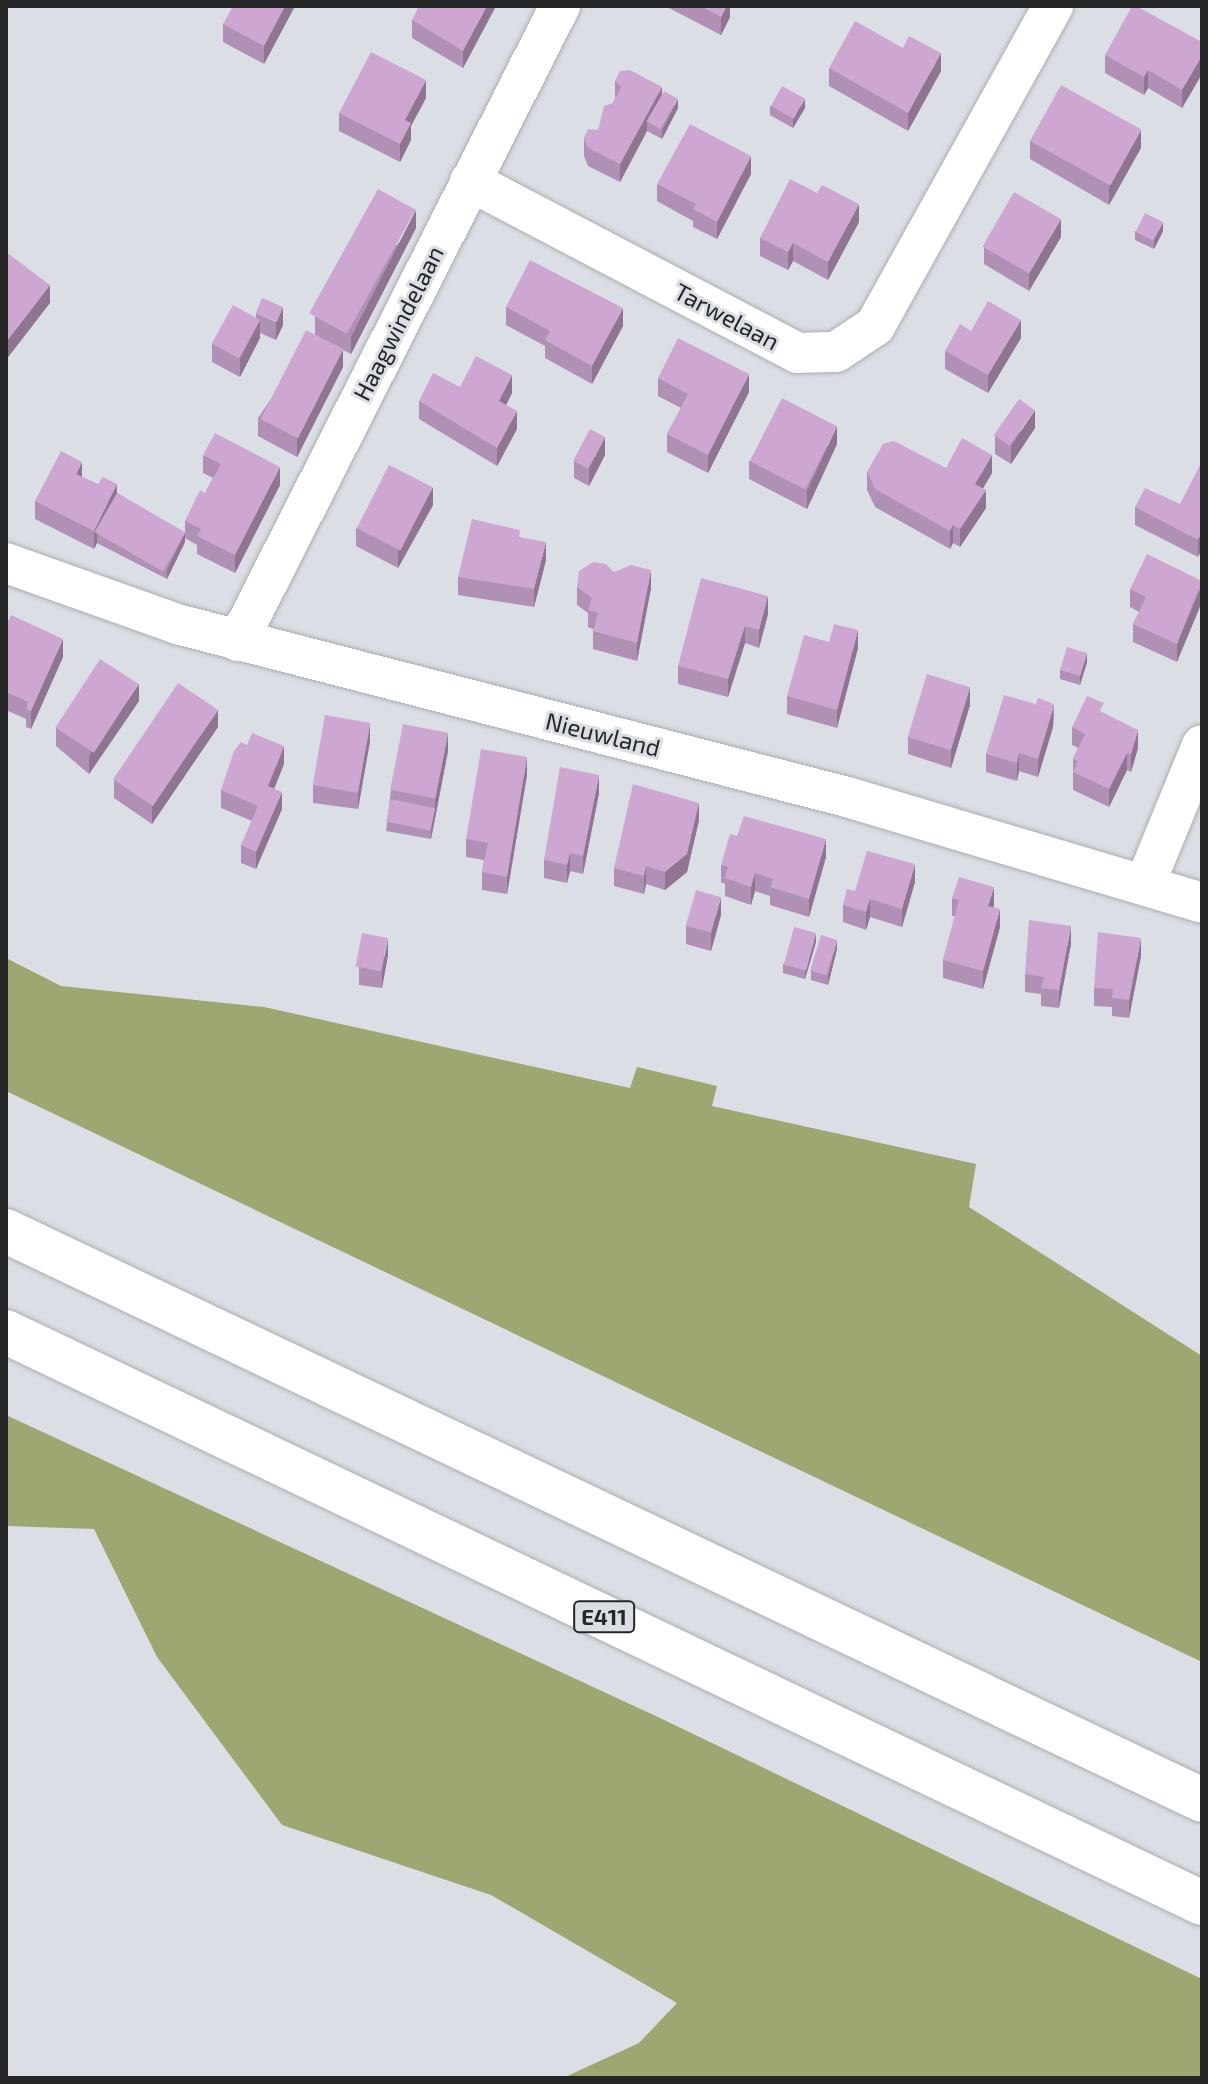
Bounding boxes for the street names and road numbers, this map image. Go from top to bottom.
street label: Haagwindelaan [347,241,449,405]
street label: Tarwelaan [670,276,784,356]
street label: Nieuwland [543,706,663,762]
road number: E411 [572,1599,636,1635]

